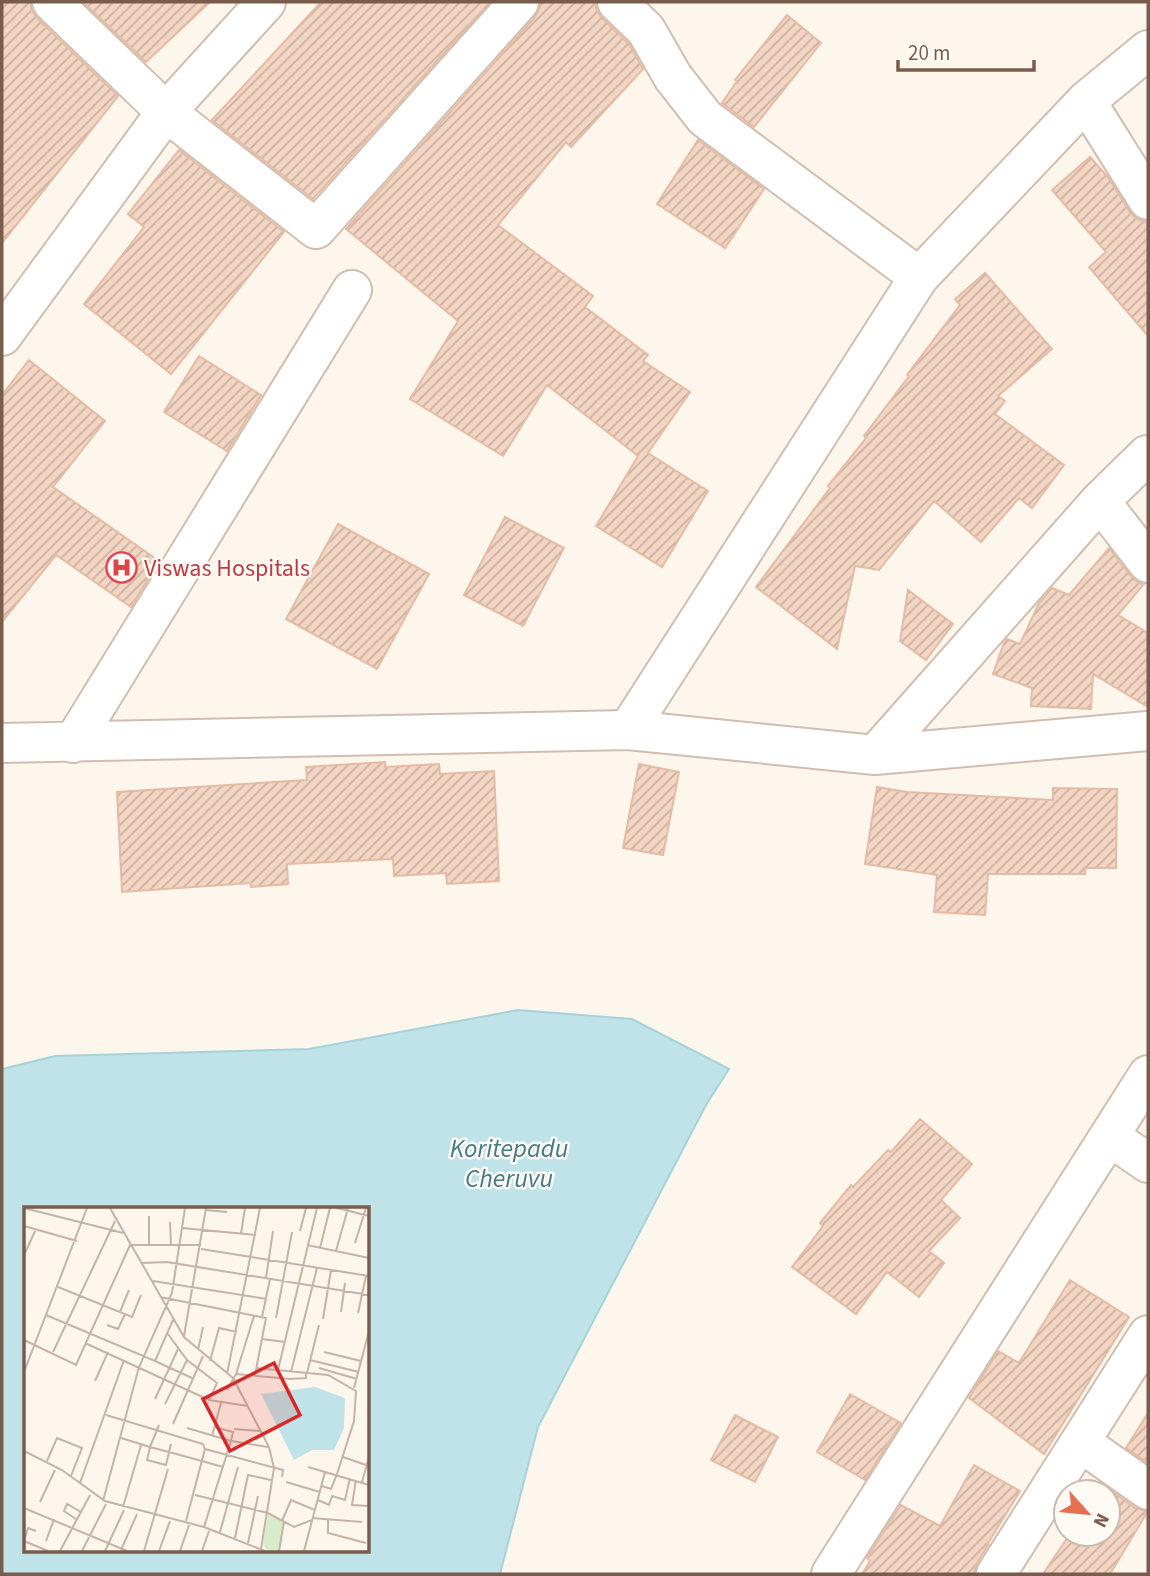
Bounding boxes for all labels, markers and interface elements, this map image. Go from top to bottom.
scale bar [898,28,1034,72]
text: 20 m [908,38,950,68]
hospital icon: Viswas Hospitals [104,551,138,585]
place label: Viswas Hospitals [144,551,310,586]
water label: Koritepadu Cheruvu [450,1130,568,1197]
inset map [24,1207,369,1552]
north arrow [1052,1478,1122,1548]
text: N [1086,1508,1116,1532]

